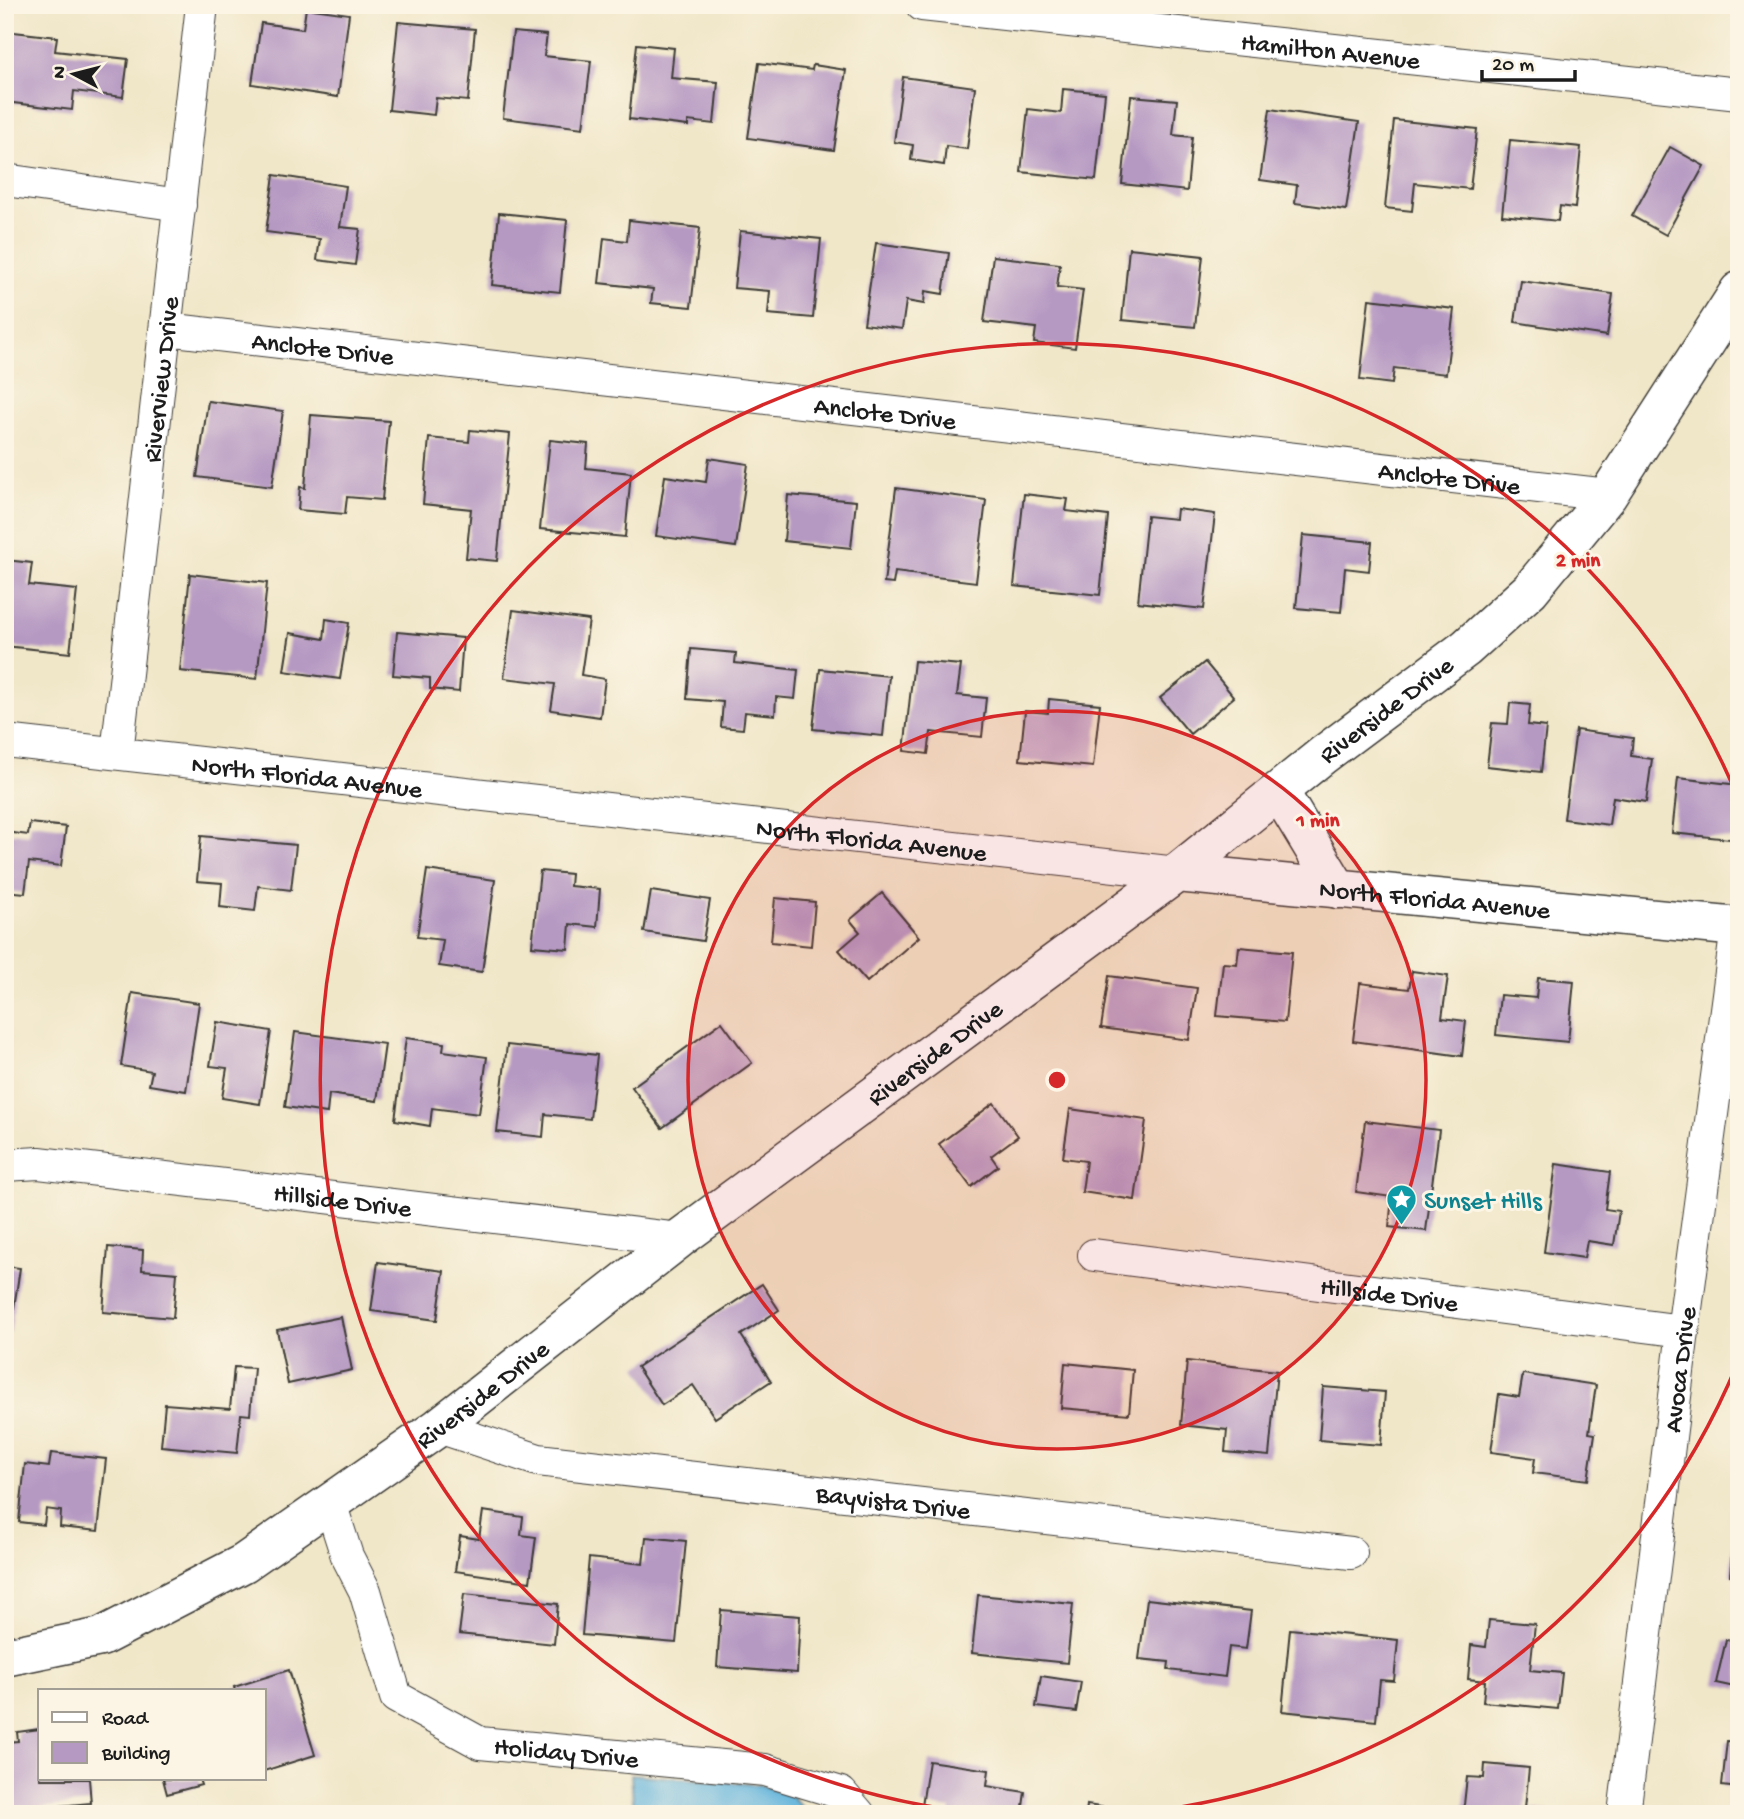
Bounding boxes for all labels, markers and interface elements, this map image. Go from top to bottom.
street label: Hamilton Avenue [1239,29,1422,79]
north arrow [38,38,108,108]
scale bar [1482,38,1574,82]
text: 20 m [1492,54,1534,79]
text: N [48,65,73,80]
street label: Riverview Drive [139,295,189,465]
street label: Anclote Drive [250,328,396,375]
street label: Anclote Drive [812,393,958,440]
street label: Anclote Drive [1376,458,1522,505]
text: 2 min [1556,550,1601,575]
street label: Riverside Drive [1314,651,1462,773]
street label: North Florida Avenue [190,751,424,808]
text: 1 min [1296,810,1340,835]
street label: North Florida Avenue [754,815,989,872]
street label: North Florida Avenue [1317,876,1552,929]
street label: Riverside Drive [863,995,1011,1115]
centre of rings [1045,1068,1069,1092]
street label: Hillside Drive [272,1180,414,1227]
place icon: Sunset Hills [1384,1182,1418,1226]
place label: Sunset Hills [1424,1188,1543,1219]
street label: Hillside Drive [1318,1273,1460,1322]
street label: Avoca Drive [1660,1305,1706,1434]
street label: Riverside Drive [411,1335,557,1458]
street label: Bayvista Drive [813,1481,972,1529]
legend [38,1689,266,1780]
text: Road [102,1708,150,1733]
street label: Holiday Drive [492,1733,640,1778]
text: Building [101,1743,171,1768]

